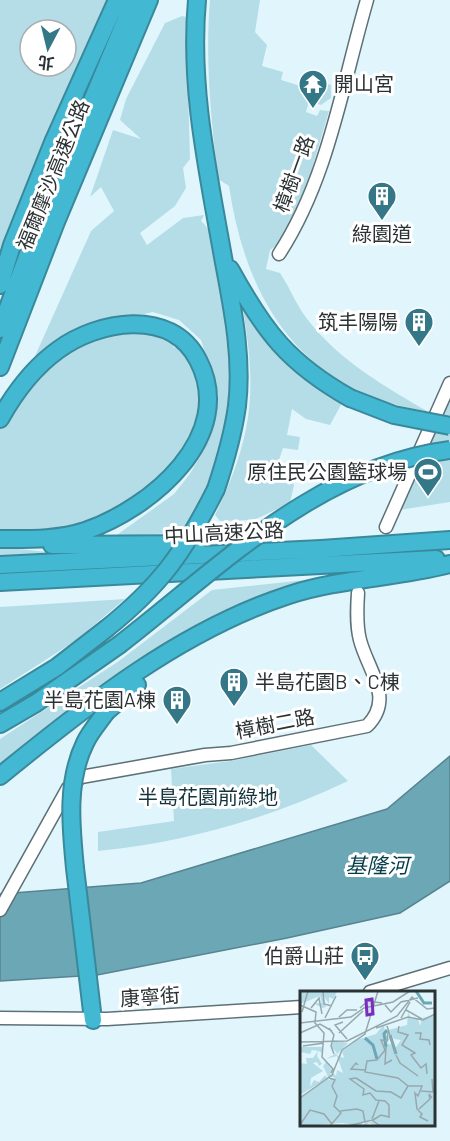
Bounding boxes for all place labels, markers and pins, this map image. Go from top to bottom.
temple icon: 開山宮 [297,68,329,110]
place label: 開山宮 [334,71,394,95]
building icon: 綠園道 [366,180,398,222]
place label: 綠園道 [352,221,412,245]
building icon: 筑丰陽陽 [403,306,435,348]
place label: 筑丰陽陽 [318,309,398,333]
sports icon: 原住民公園籃球場 [412,456,444,498]
place label: 原住民公園籃球場 [247,459,407,483]
building icon: 半島花園B、C棟 [218,666,250,708]
place label: 半島花園B、C棟 [255,669,400,693]
building icon: 半島花園A棟 [161,684,193,726]
place label: 半島花園A棟 [44,687,156,711]
bus stop icon: 伯爵山莊 [349,940,381,982]
place label: 伯爵山莊 [264,943,344,967]

